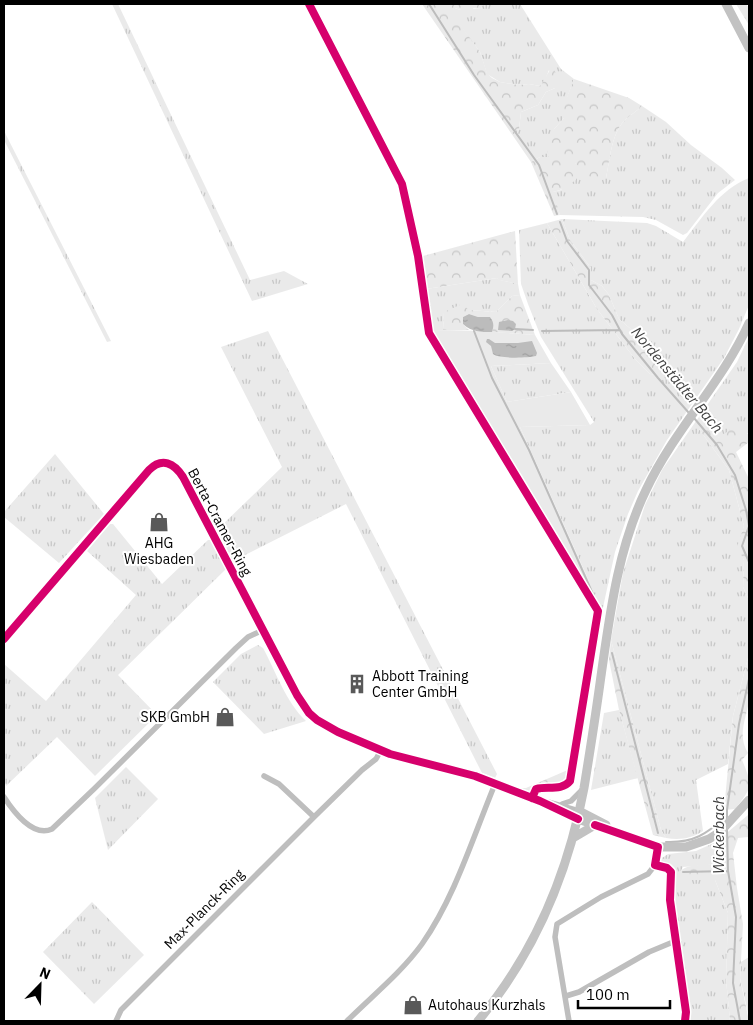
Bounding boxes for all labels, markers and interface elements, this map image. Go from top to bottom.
water label: Nordenstädter Bach [627,323,727,437]
street label: Berta-Cramer-Ring [184,465,256,580]
shop icon: AHG Wiesbaden [148,511,170,533]
place label: AHG Wiesbaden [124,534,194,568]
place label: Abbott Training Center GmbH [372,667,469,701]
building icon: Abbott Training Center GmbH [346,673,368,695]
shop icon: SKB GmbH [214,706,236,728]
place label: SKB GmbH [141,708,210,726]
water label: Wickerbach [709,796,728,874]
street label: Max-Planck-Ring [160,865,248,953]
north arrow [15,960,65,1010]
text: N [37,963,53,983]
scale bar [578,978,670,1010]
text: 100 m [586,985,630,1004]
shop icon: Autohaus Kurzhals [402,994,424,1016]
place label: Autohaus Kurzhals [428,996,546,1014]

